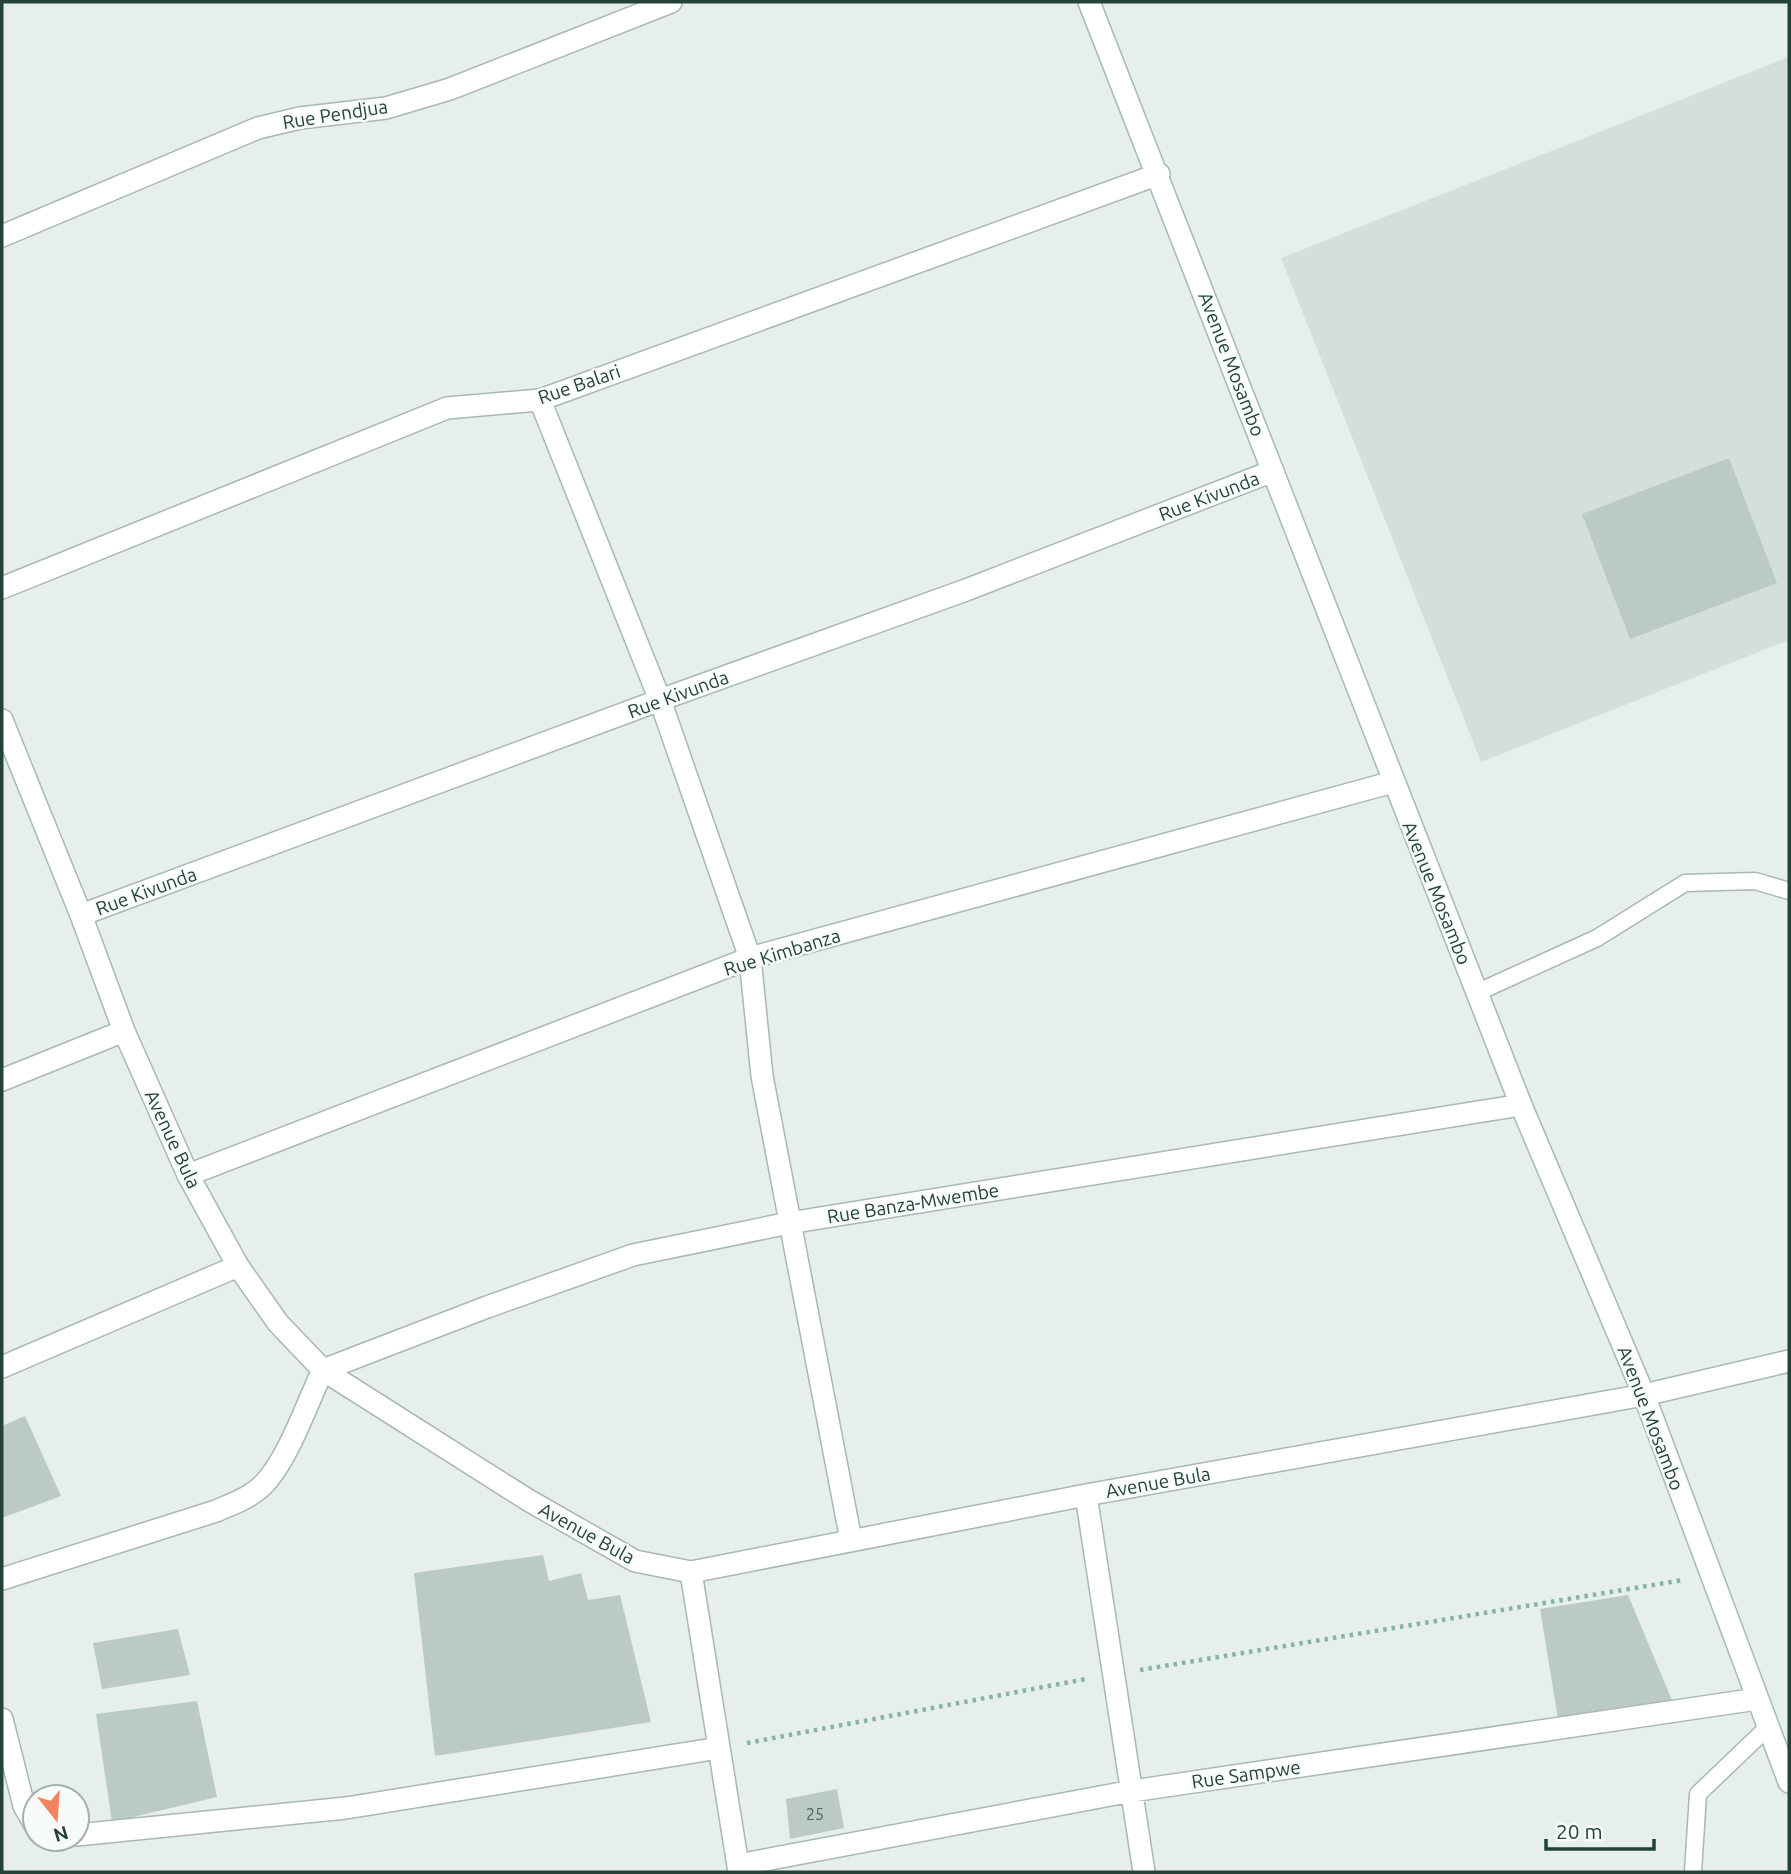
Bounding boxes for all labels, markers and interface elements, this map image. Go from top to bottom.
street label: Rue Pendjua [281,95,389,133]
street label: Avenue Mosambo [1194,289,1270,439]
street label: Rue Balari [535,360,623,408]
street label: Rue Kivunda [1156,467,1262,525]
street label: Rue Kivunda [624,666,732,722]
street label: Avenue Mosambo [1398,818,1476,968]
street label: Rue Kivunda [92,863,200,919]
street label: Rue Kimbanza [721,924,843,980]
street label: Avenue Bula [141,1086,205,1192]
street label: Rue Banza-Mwembe [825,1179,1001,1227]
street label: Avenue Mosambo [1613,1343,1689,1493]
street label: Avenue Bula [1104,1462,1212,1502]
street label: Avenue Bula [535,1498,639,1568]
street label: Rue Sampwe [1190,1755,1302,1793]
north arrow [21,1783,91,1853]
house number: 25 [806,1805,824,1823]
scale bar [1546,1808,1654,1852]
text: 20 m [1556,1819,1603,1843]
text: N [51,1822,71,1847]

